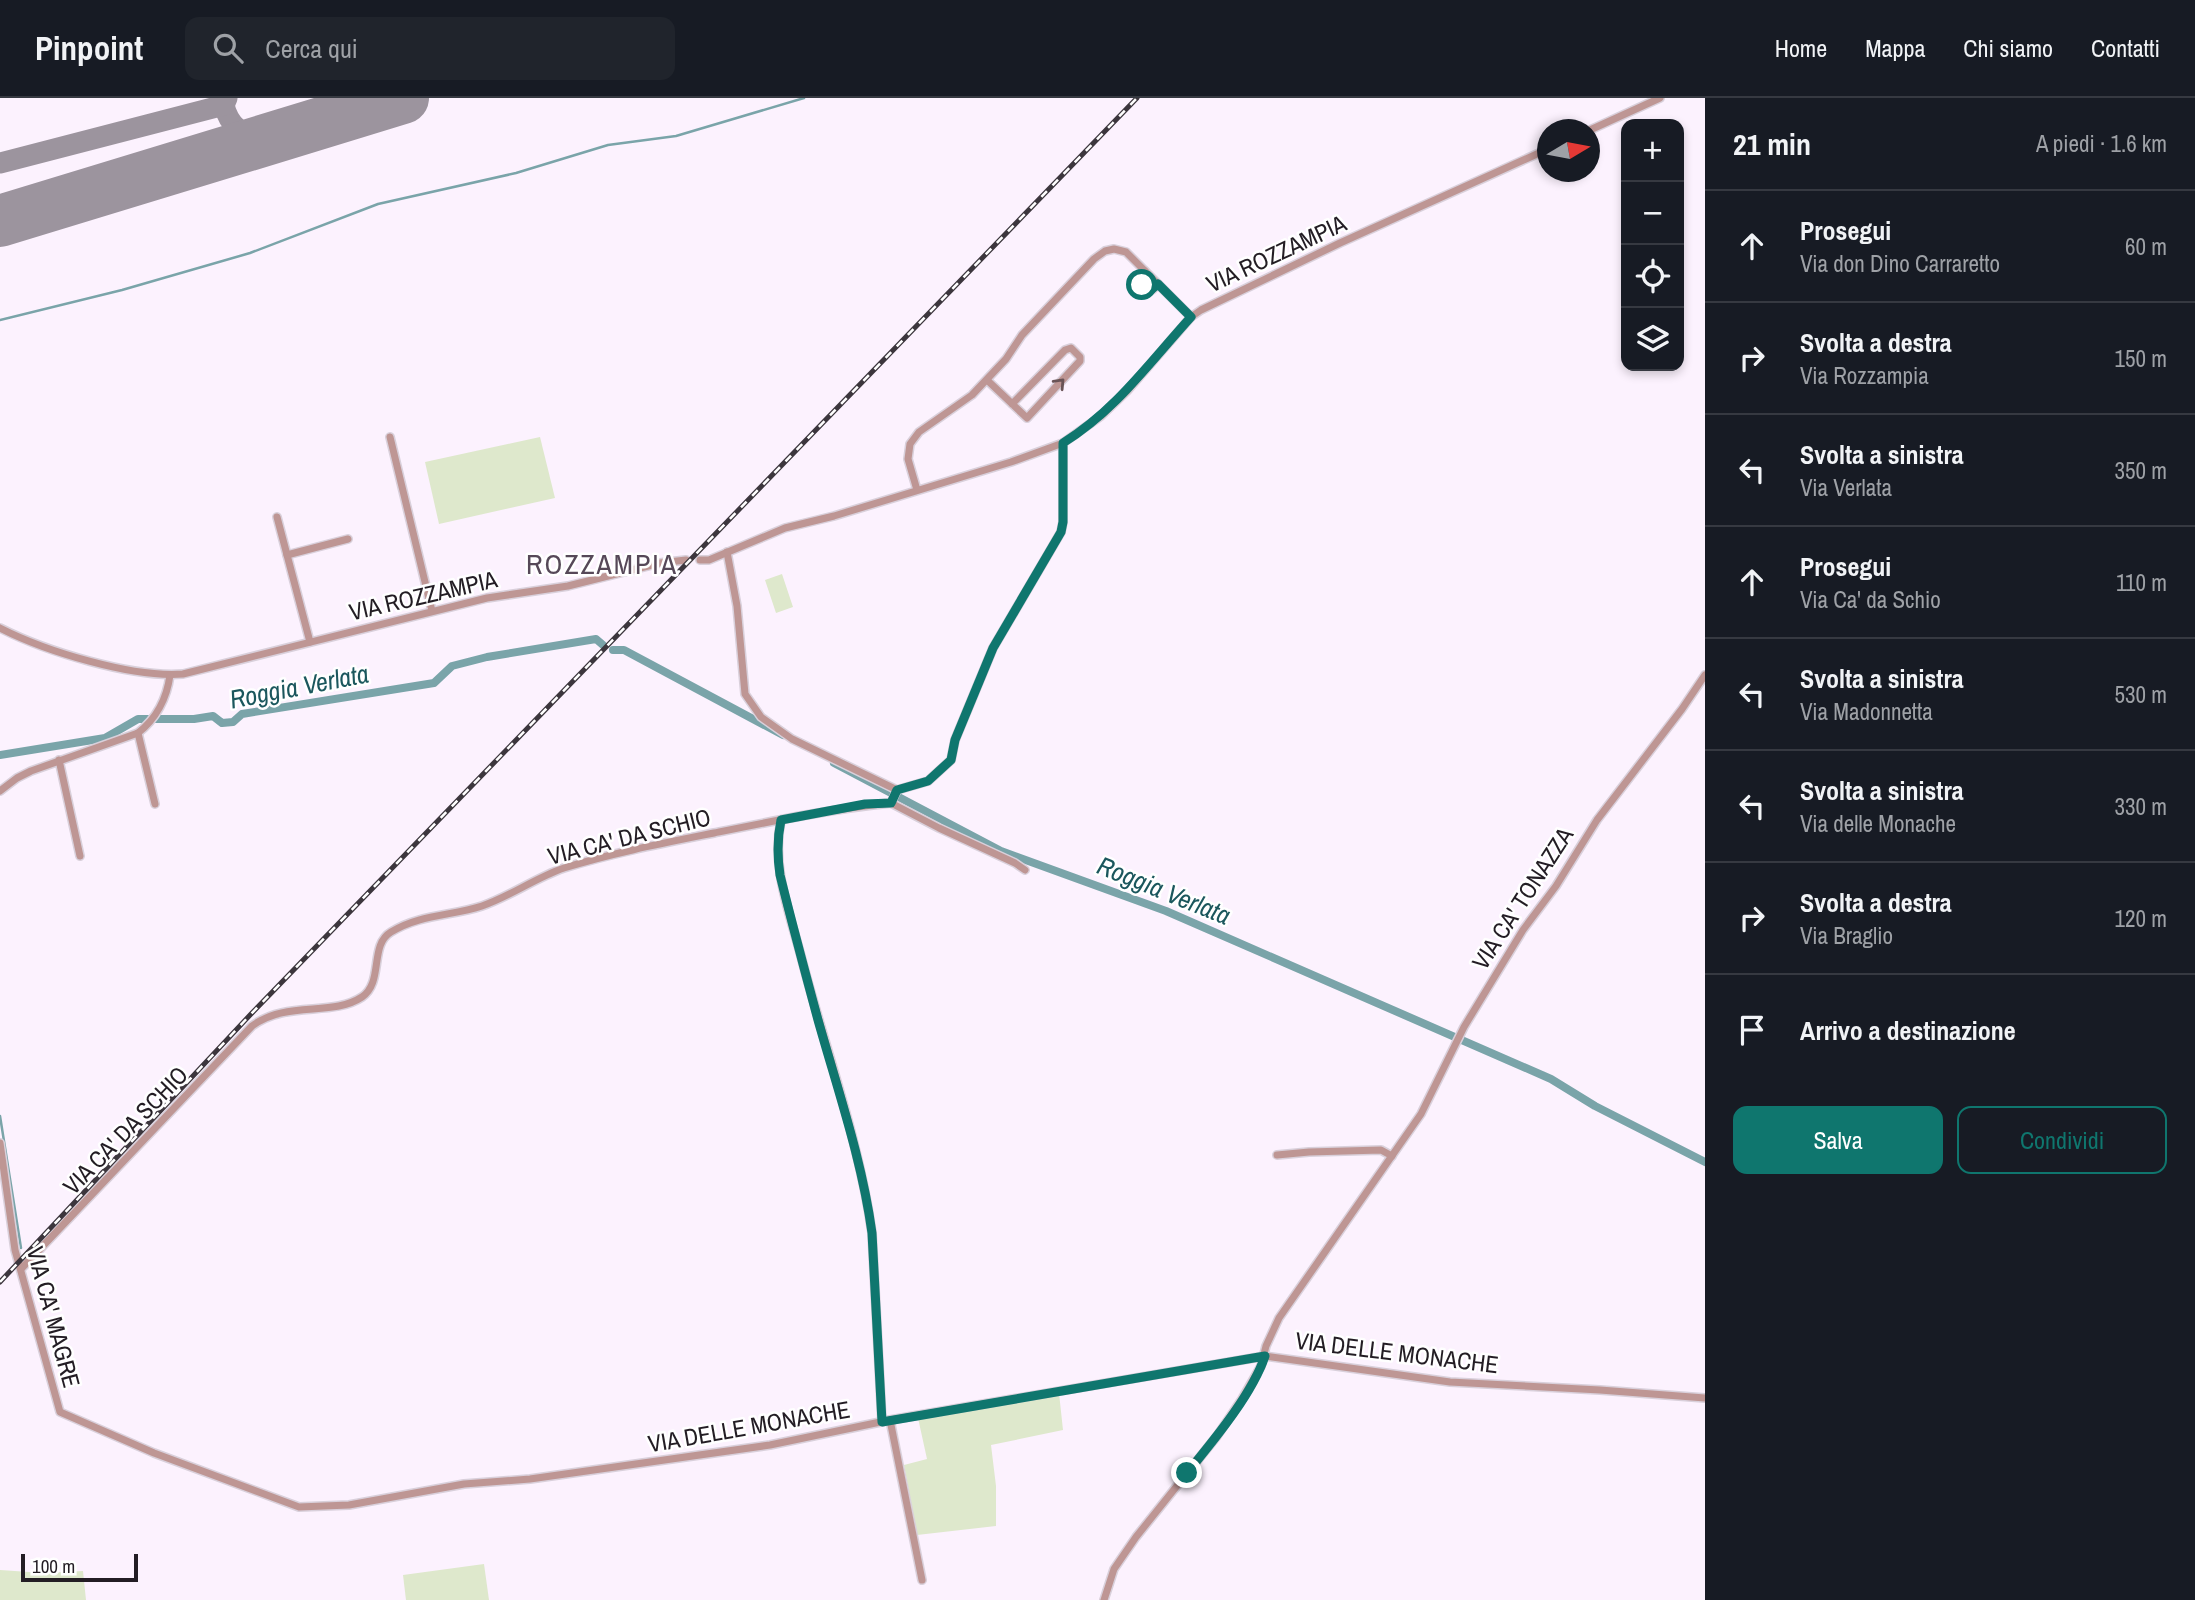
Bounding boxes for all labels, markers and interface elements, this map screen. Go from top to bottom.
search box [185,17,675,80]
text: Pinpoint [35,26,143,70]
icon: search [209,29,247,67]
text: Cerca qui [265,31,358,66]
text: Home [1775,32,1827,64]
text: Mappa [1865,32,1925,64]
text: Chi siamo [1963,32,2053,64]
text: Contatti [2091,32,2160,64]
north arrow [1537,119,1600,182]
map controls [1621,119,1684,371]
button: + [1621,119,1684,182]
text: 21 min [1733,124,1811,164]
text: A piedi · 1.6 km [2036,128,2167,159]
button: − [1621,182,1684,245]
street label: VIA ROZZAMPIA [1201,206,1352,299]
text: Prosegui [1800,213,1891,248]
icon: ahead [1733,227,1771,265]
text: 60 m [2125,231,2167,262]
button: locate [1621,245,1684,308]
text: Via don Dino Carraretto [1800,248,2000,279]
route start [1126,269,1157,300]
button: layers [1621,308,1684,371]
text: Svolta a destra [1800,325,1952,360]
icon: right [1733,339,1771,377]
text: 150 m [2115,343,2167,374]
text: Via Rozzampia [1800,360,1929,391]
one-way arrow [1052,378,1064,391]
text: Svolta a sinistra [1800,437,1964,472]
icon: left [1733,451,1771,489]
text: 350 m [2115,455,2167,486]
text: Via Verlata [1800,472,1892,503]
district label: ROZZAMPIA [526,545,678,583]
text: Prosegui [1800,549,1891,584]
street label: VIA ROZZAMPIA [346,562,501,628]
icon: ahead [1733,563,1771,601]
text: 110 m [2116,567,2167,598]
text: Via Ca' da Schio [1800,584,1941,615]
water label: Roggia Verlata [227,655,372,717]
text: Svolta a sinistra [1800,661,1964,696]
icon: left [1733,675,1771,713]
text: 530 m [2115,679,2167,710]
text: Via Madonnetta [1800,696,1933,727]
text: Svolta a sinistra [1800,773,1964,808]
icon: left [1733,787,1771,825]
text: 330 m [2115,791,2167,822]
street label: VIA CA' DA SCHIO [544,800,714,872]
text: Via delle Monache [1800,808,1956,839]
street label: VIA CA' TONAZZA [1464,820,1581,975]
water label: Roggia Verlata [1092,847,1236,933]
text: Svolta a destra [1800,885,1952,920]
icon: right [1733,899,1771,937]
text: 120 m [2115,903,2167,934]
text: Via Braglio [1800,920,1893,951]
icon: arrive [1733,1011,1771,1049]
text: Arrivo a destinazione [1800,1013,2016,1048]
street label: VIA CA' DA SCHIO [56,1059,194,1201]
button: Salva [1733,1106,1943,1174]
button: Condividi [1957,1106,2167,1174]
street label: VIA CA' MAGRE [20,1243,88,1391]
street label: VIA DELLE MONACHE [1294,1324,1500,1380]
street label: VIA DELLE MONACHE [646,1392,852,1460]
route end [1171,1457,1202,1488]
scale bar [21,1551,138,1583]
text: 100 m [32,1553,75,1579]

